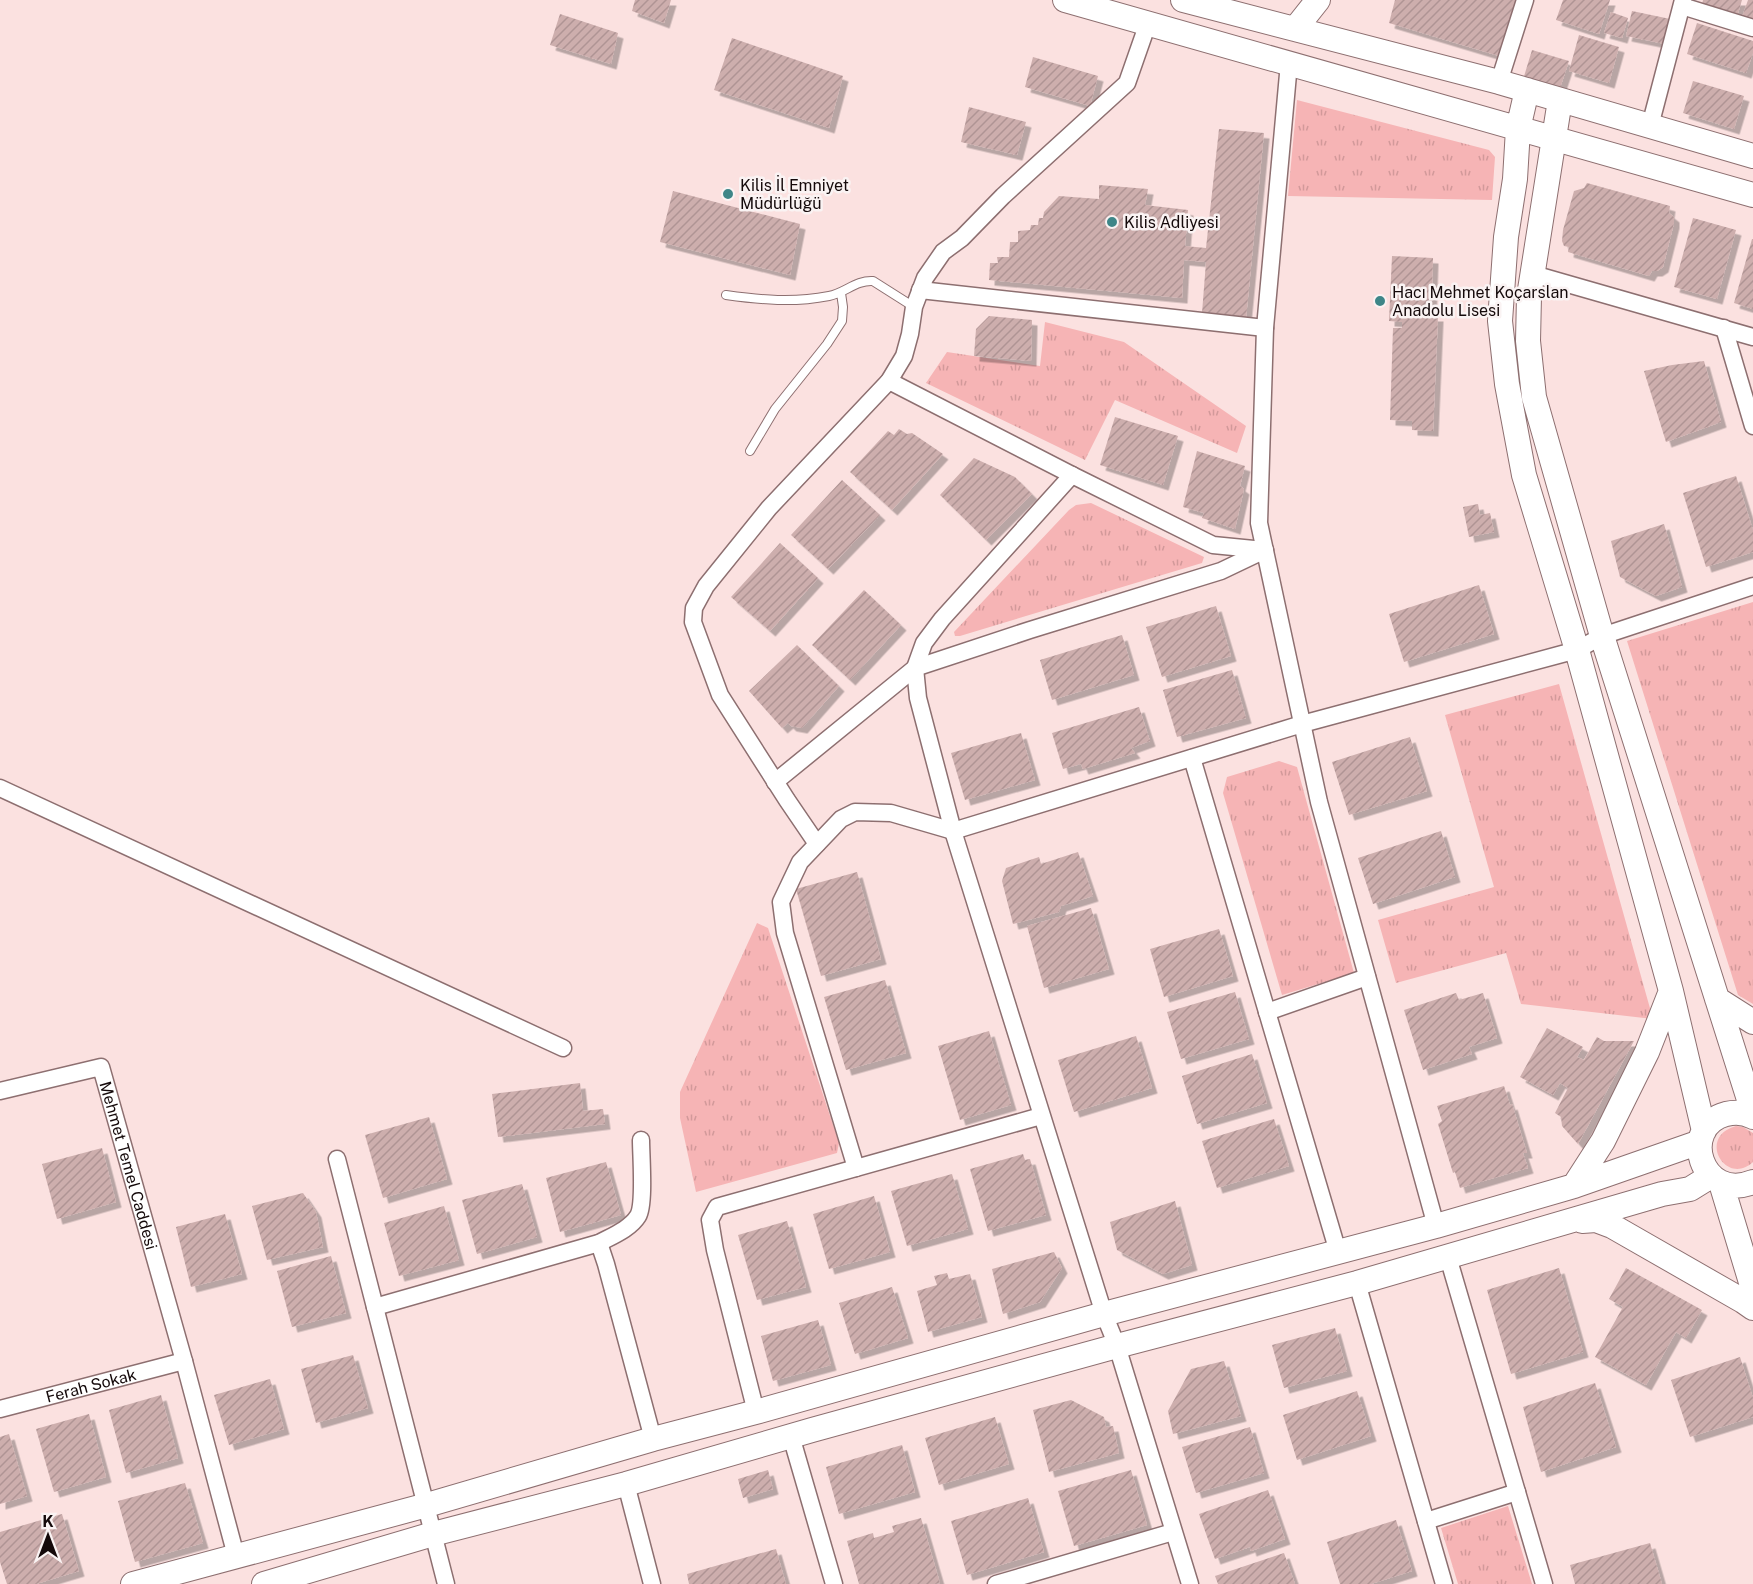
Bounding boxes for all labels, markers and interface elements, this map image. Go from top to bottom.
place label: Kilis İl Emniyet Müdürlüğü [740,175,849,213]
marker: Kilis İl Emniyet Müdürlüğü [721,187,735,201]
place label: Kilis Adliyesi [1124,213,1219,232]
marker: Kilis Adliyesi [1105,215,1119,229]
place label: Hacı Mehmet Koçarslan Anadolu Lisesi [1392,283,1568,320]
marker: Hacı Mehmet Koçarslan Anadolu Lisesi [1373,294,1387,308]
street label: Mehmet Temel Caddesi [95,1079,161,1252]
street label: Ferah Sokak [44,1365,138,1407]
north arrow [18,1506,78,1566]
text: K [42,1512,54,1531]

